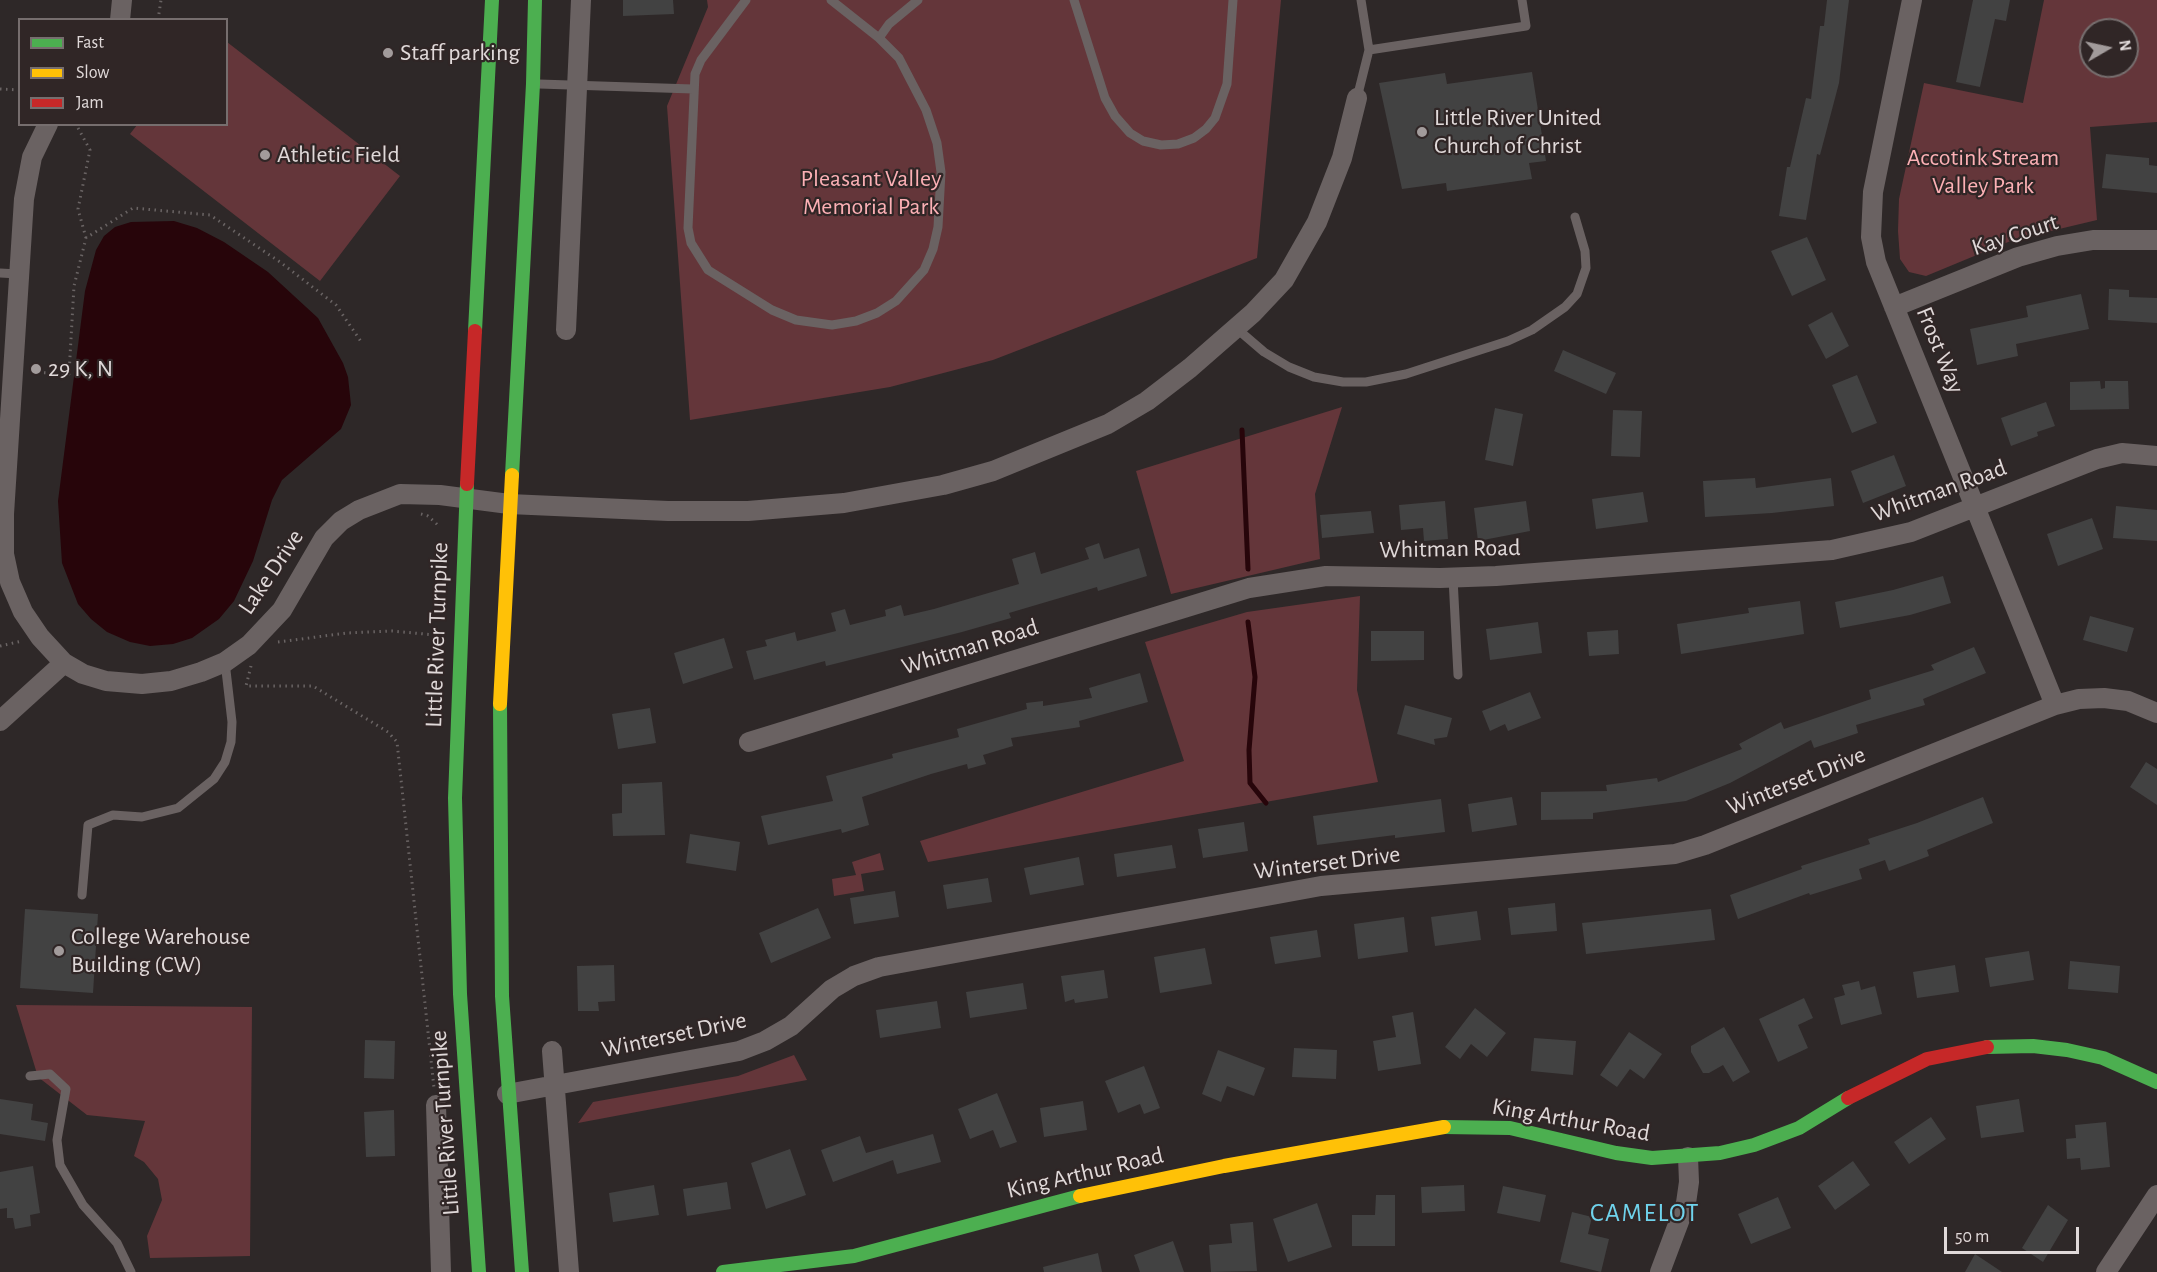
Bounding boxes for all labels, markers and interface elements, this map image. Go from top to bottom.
legend [18,18,228,126]
north arrow [2079,18,2139,78]
text: Fast [76,34,104,52]
place label: Staff parking [400,39,520,67]
text: N [2116,39,2134,52]
marker: Staff parking [381,46,395,60]
text: Slow [76,64,109,82]
text: Jam [76,94,104,112]
place label: Little River United Church of Christ [1434,104,1601,160]
marker: Little River United Church of Christ [1415,125,1429,139]
place label: Athletic Field [277,141,400,169]
park label: Accotink Stream Valley Park [1907,144,2059,200]
marker: Athletic Field [258,148,272,162]
park label: Pleasant Valley Memorial Park [801,165,941,221]
street label: Kay Court [1968,208,2062,262]
street label: Frost Way [1910,303,1970,397]
place label: 29 K, N [48,355,113,383]
marker: 29 K, N [29,362,43,376]
street label: Whitman Road [1868,453,2010,529]
street label: Lake Drive [232,524,310,620]
street label: Whitman Road [1379,533,1521,565]
street label: Little River Turnpike [419,542,455,728]
street label: Whitman Road [898,613,1042,681]
street label: Winterset Drive [1722,740,1870,822]
street label: Winterset Drive [1252,840,1402,886]
place label: College Warehouse Building (CW) [71,923,250,979]
marker: College Warehouse Building (CW) [52,944,66,958]
street label: Winterset Drive [599,1006,749,1064]
street label: Little River Turnpike [424,1029,466,1217]
street label: King Arthur Road [1490,1092,1652,1148]
street label: King Arthur Road [1004,1141,1166,1205]
district label: CAMELOT [1590,1197,1700,1229]
scale bar [1947,1215,2082,1253]
text: 50 m [1955,1228,1989,1246]

